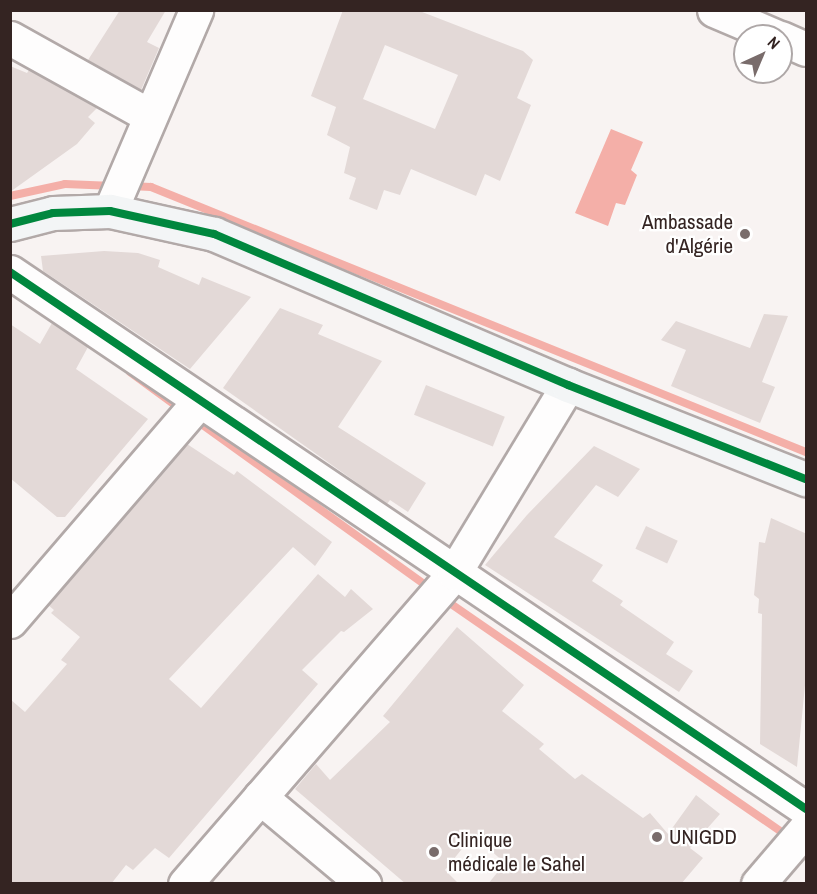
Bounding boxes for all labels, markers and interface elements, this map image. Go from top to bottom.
north arrow [733,24,793,84]
text: N [763,31,785,54]
place label: Ambassade d'Algérie [642,209,733,259]
marker: Ambassade d'Algérie [738,227,752,241]
place label: UNIGDD [669,824,737,850]
place label: Clinique médicale le Sahel [448,827,585,877]
marker: UNIGDD [650,830,664,844]
marker: Clinique médicale le Sahel [425,843,443,861]

